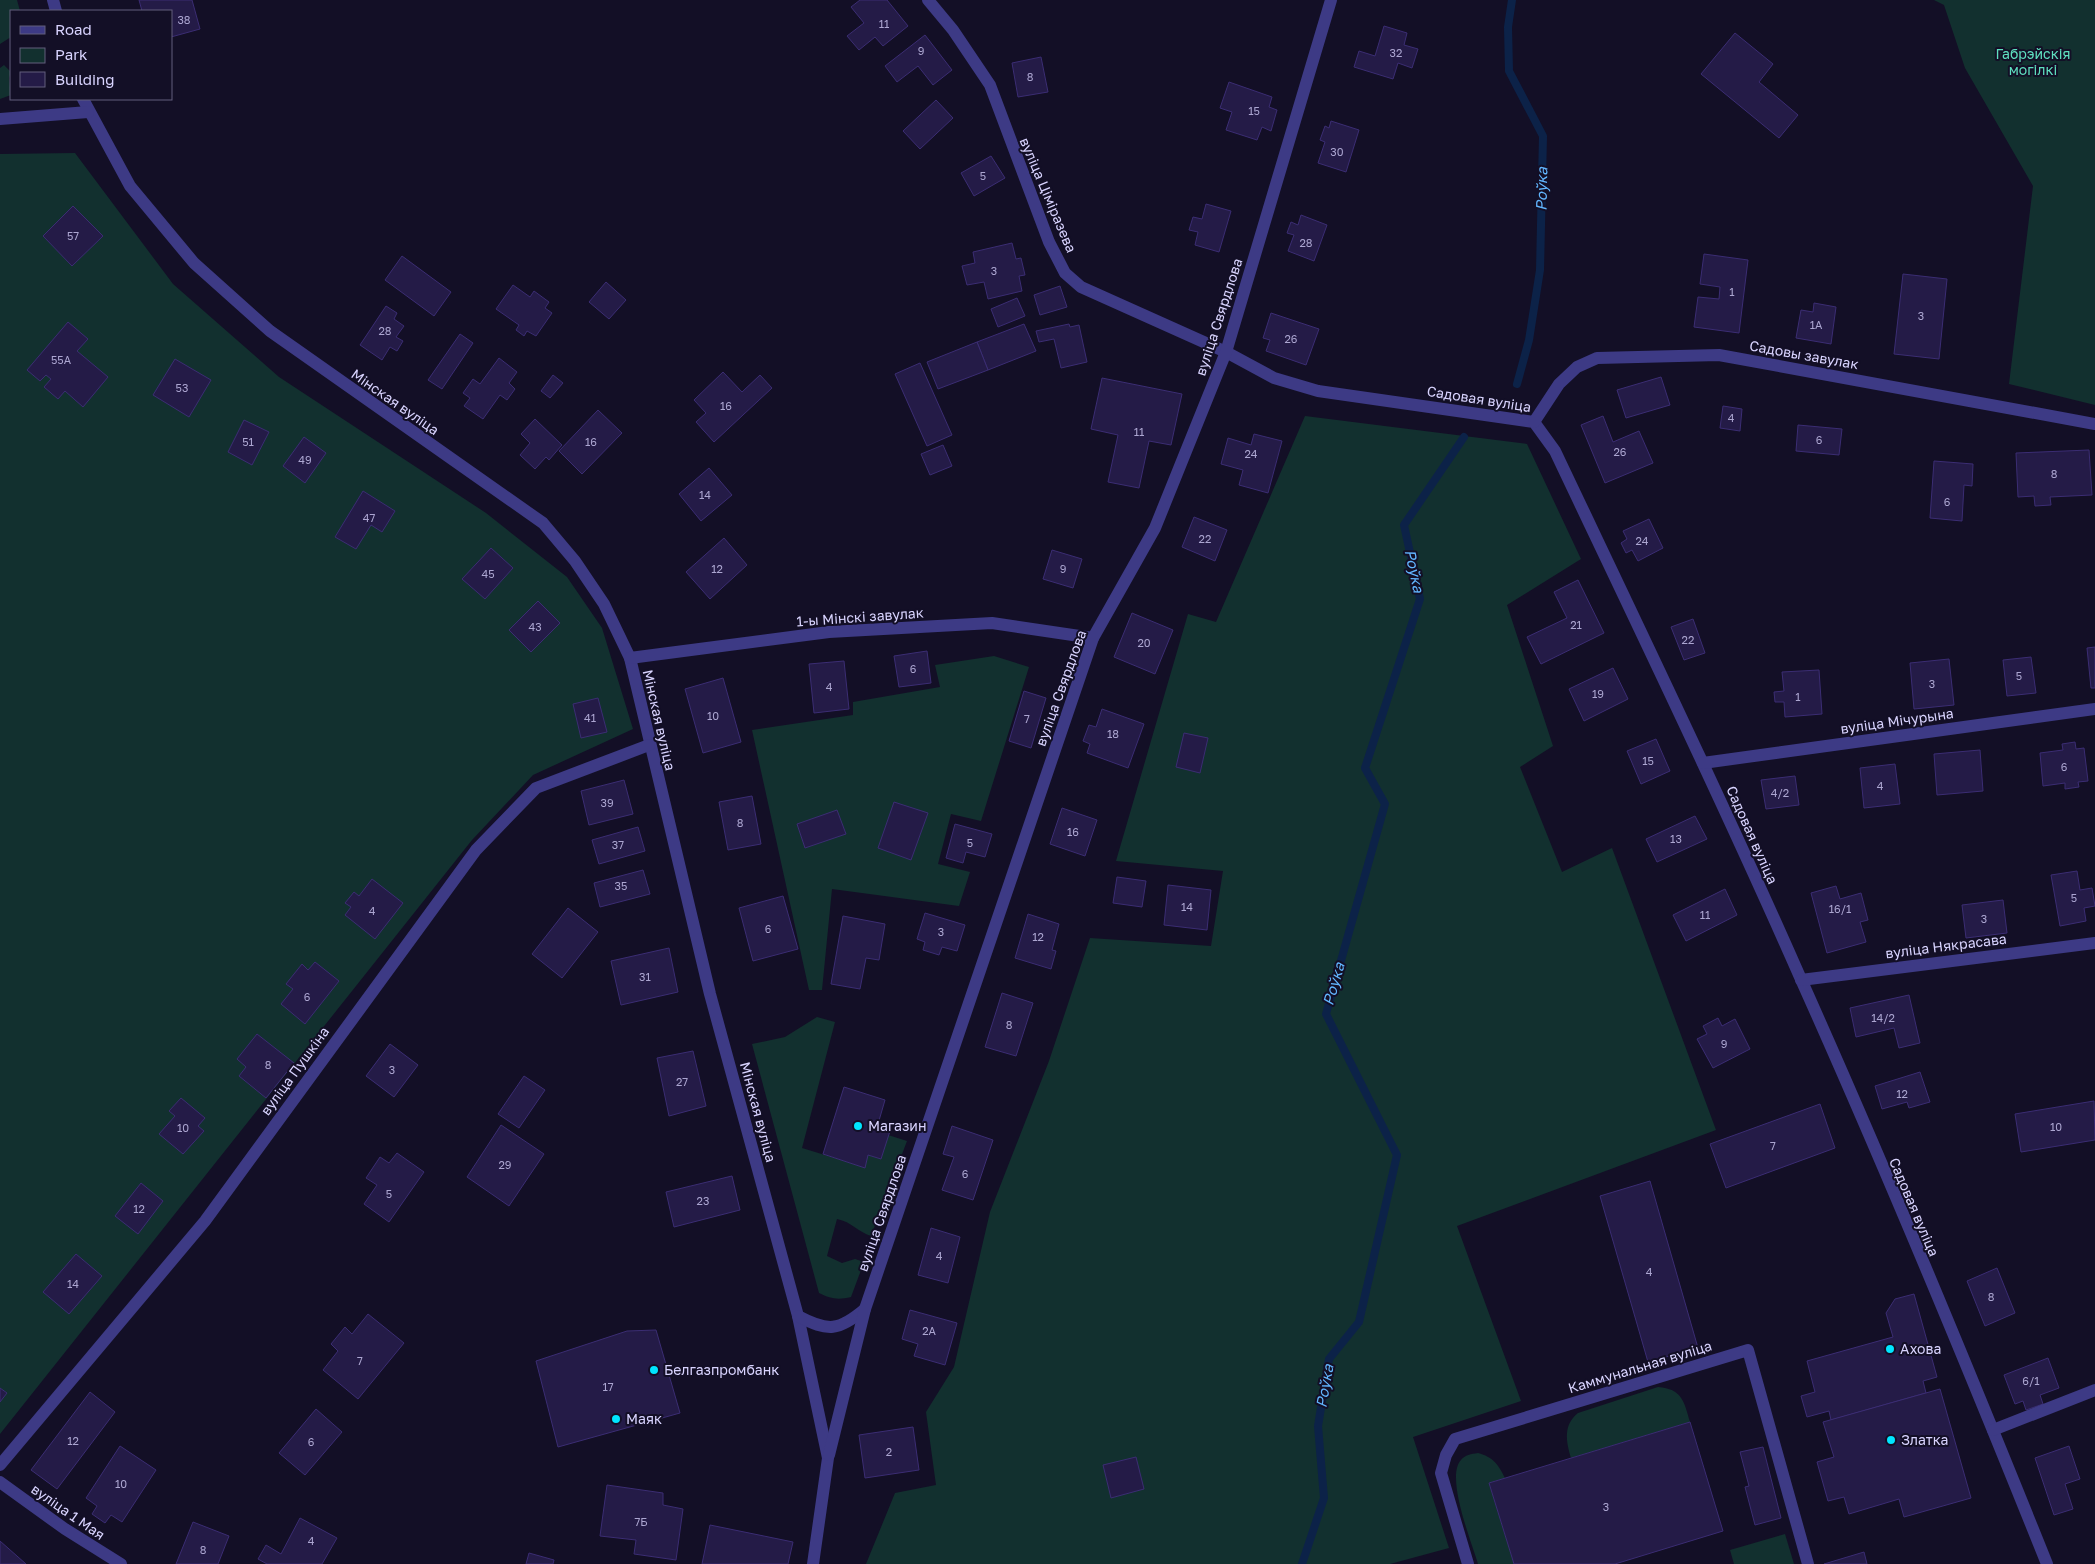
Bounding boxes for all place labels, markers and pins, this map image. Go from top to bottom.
place label: Магазин [868,1117,926,1134]
marker: Магазин [852,1120,864,1132]
place label: Ахова [1900,1340,1941,1357]
marker: Ахова [1884,1343,1896,1355]
place label: Белгазпромбанк [664,1361,779,1378]
marker: Белгазпромбанк [648,1364,660,1376]
place label: Маяк [626,1410,662,1427]
marker: Маяк [610,1413,622,1425]
place label: Златка [1901,1431,1948,1448]
marker: Златка [1885,1434,1897,1446]

